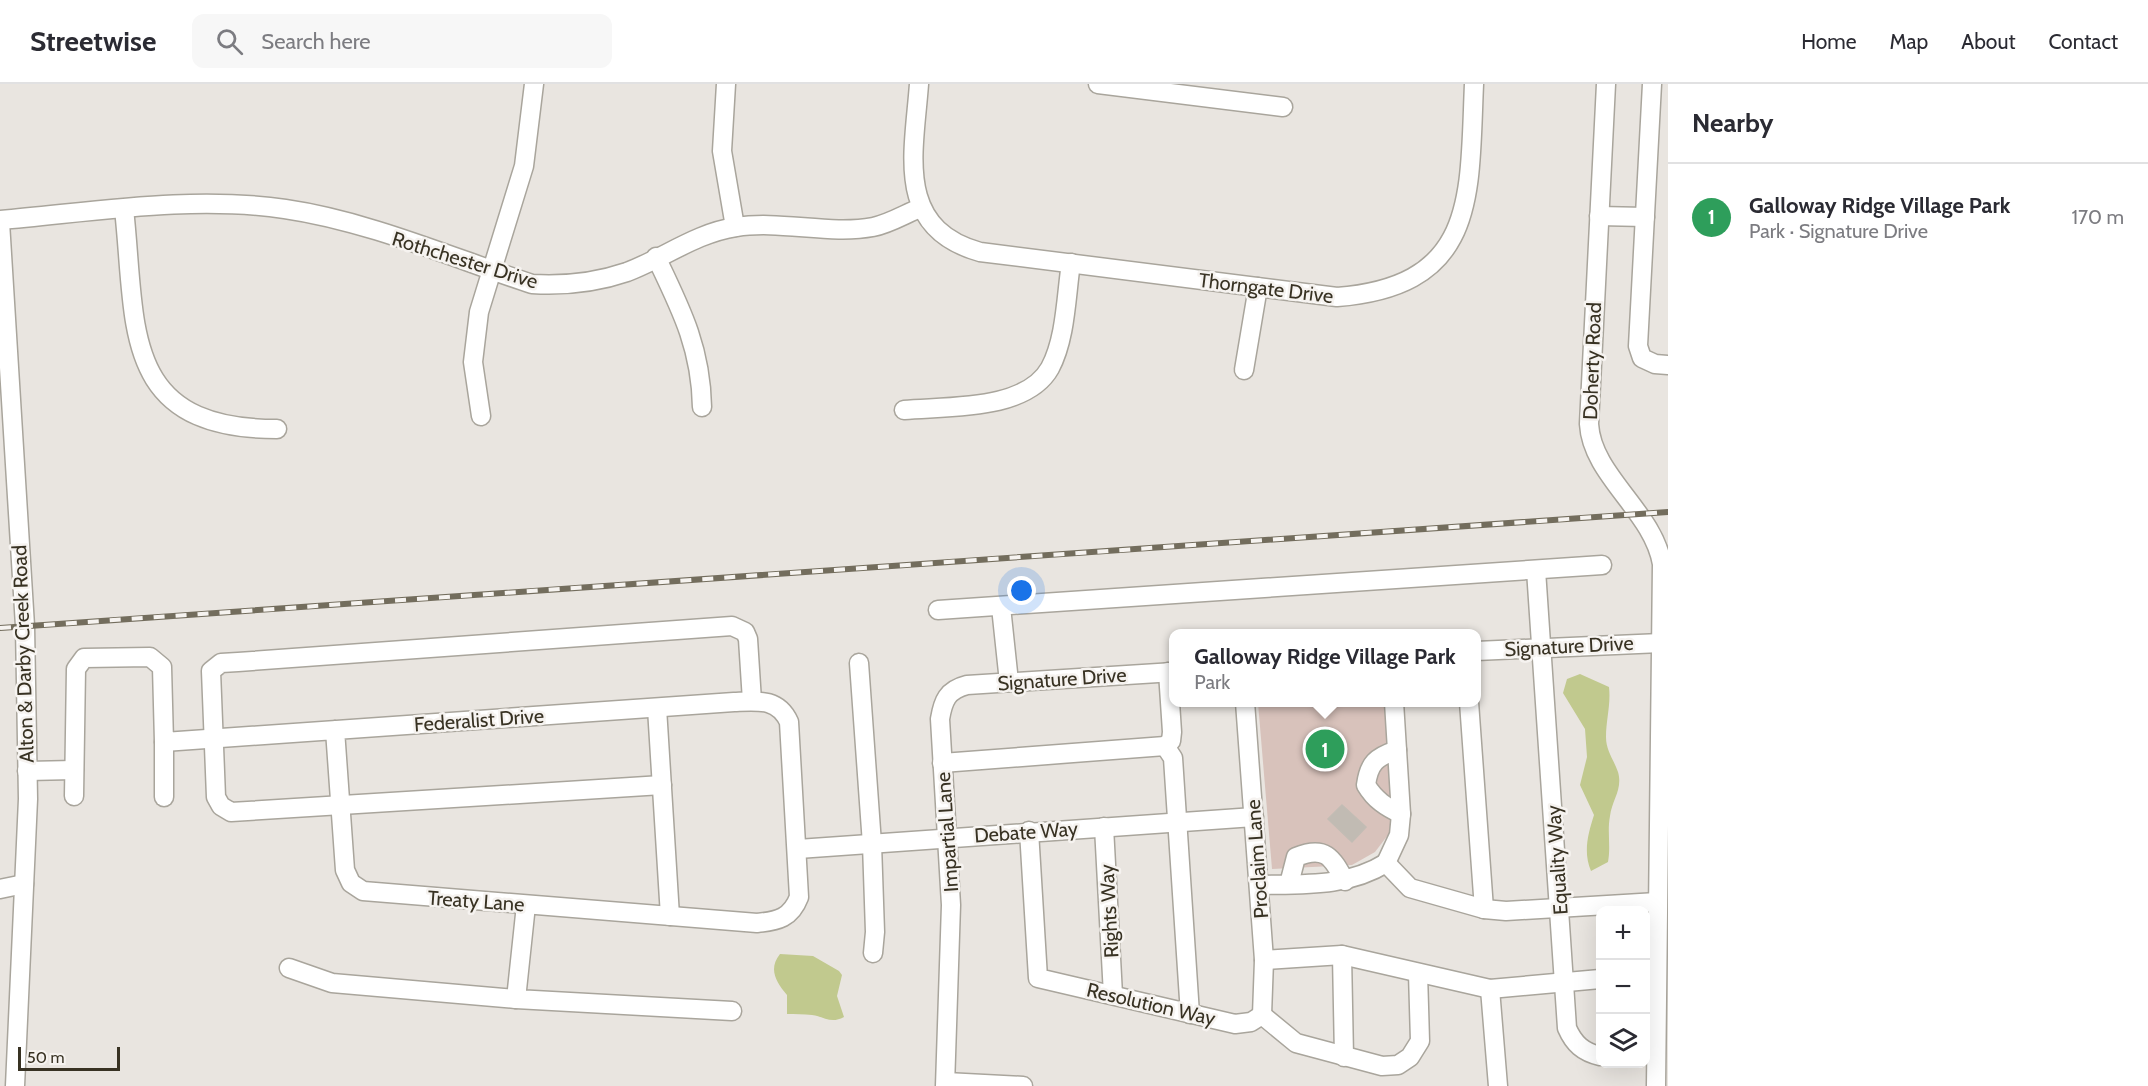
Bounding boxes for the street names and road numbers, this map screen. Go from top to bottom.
street label: Rothchester Drive [389,226,541,294]
street label: Thorngate Drive [1197,268,1335,308]
street label: Doherty Road [1578,302,1606,420]
street label: Alton & Darby Creek Road [7,545,39,763]
street label: Signature Drive [1504,631,1634,661]
street label: Signature Drive [997,663,1127,695]
street label: Federalist Drive [413,703,545,737]
street label: Impartial Lane [931,771,963,893]
street label: Proclaim Lane [1241,799,1273,919]
street label: Equality Way [1541,804,1573,916]
street label: Debate Way [973,816,1079,848]
street label: Rights Way [1095,864,1123,958]
street label: Treaty Lane [427,886,525,916]
street label: Resolution Way [1084,978,1218,1030]

